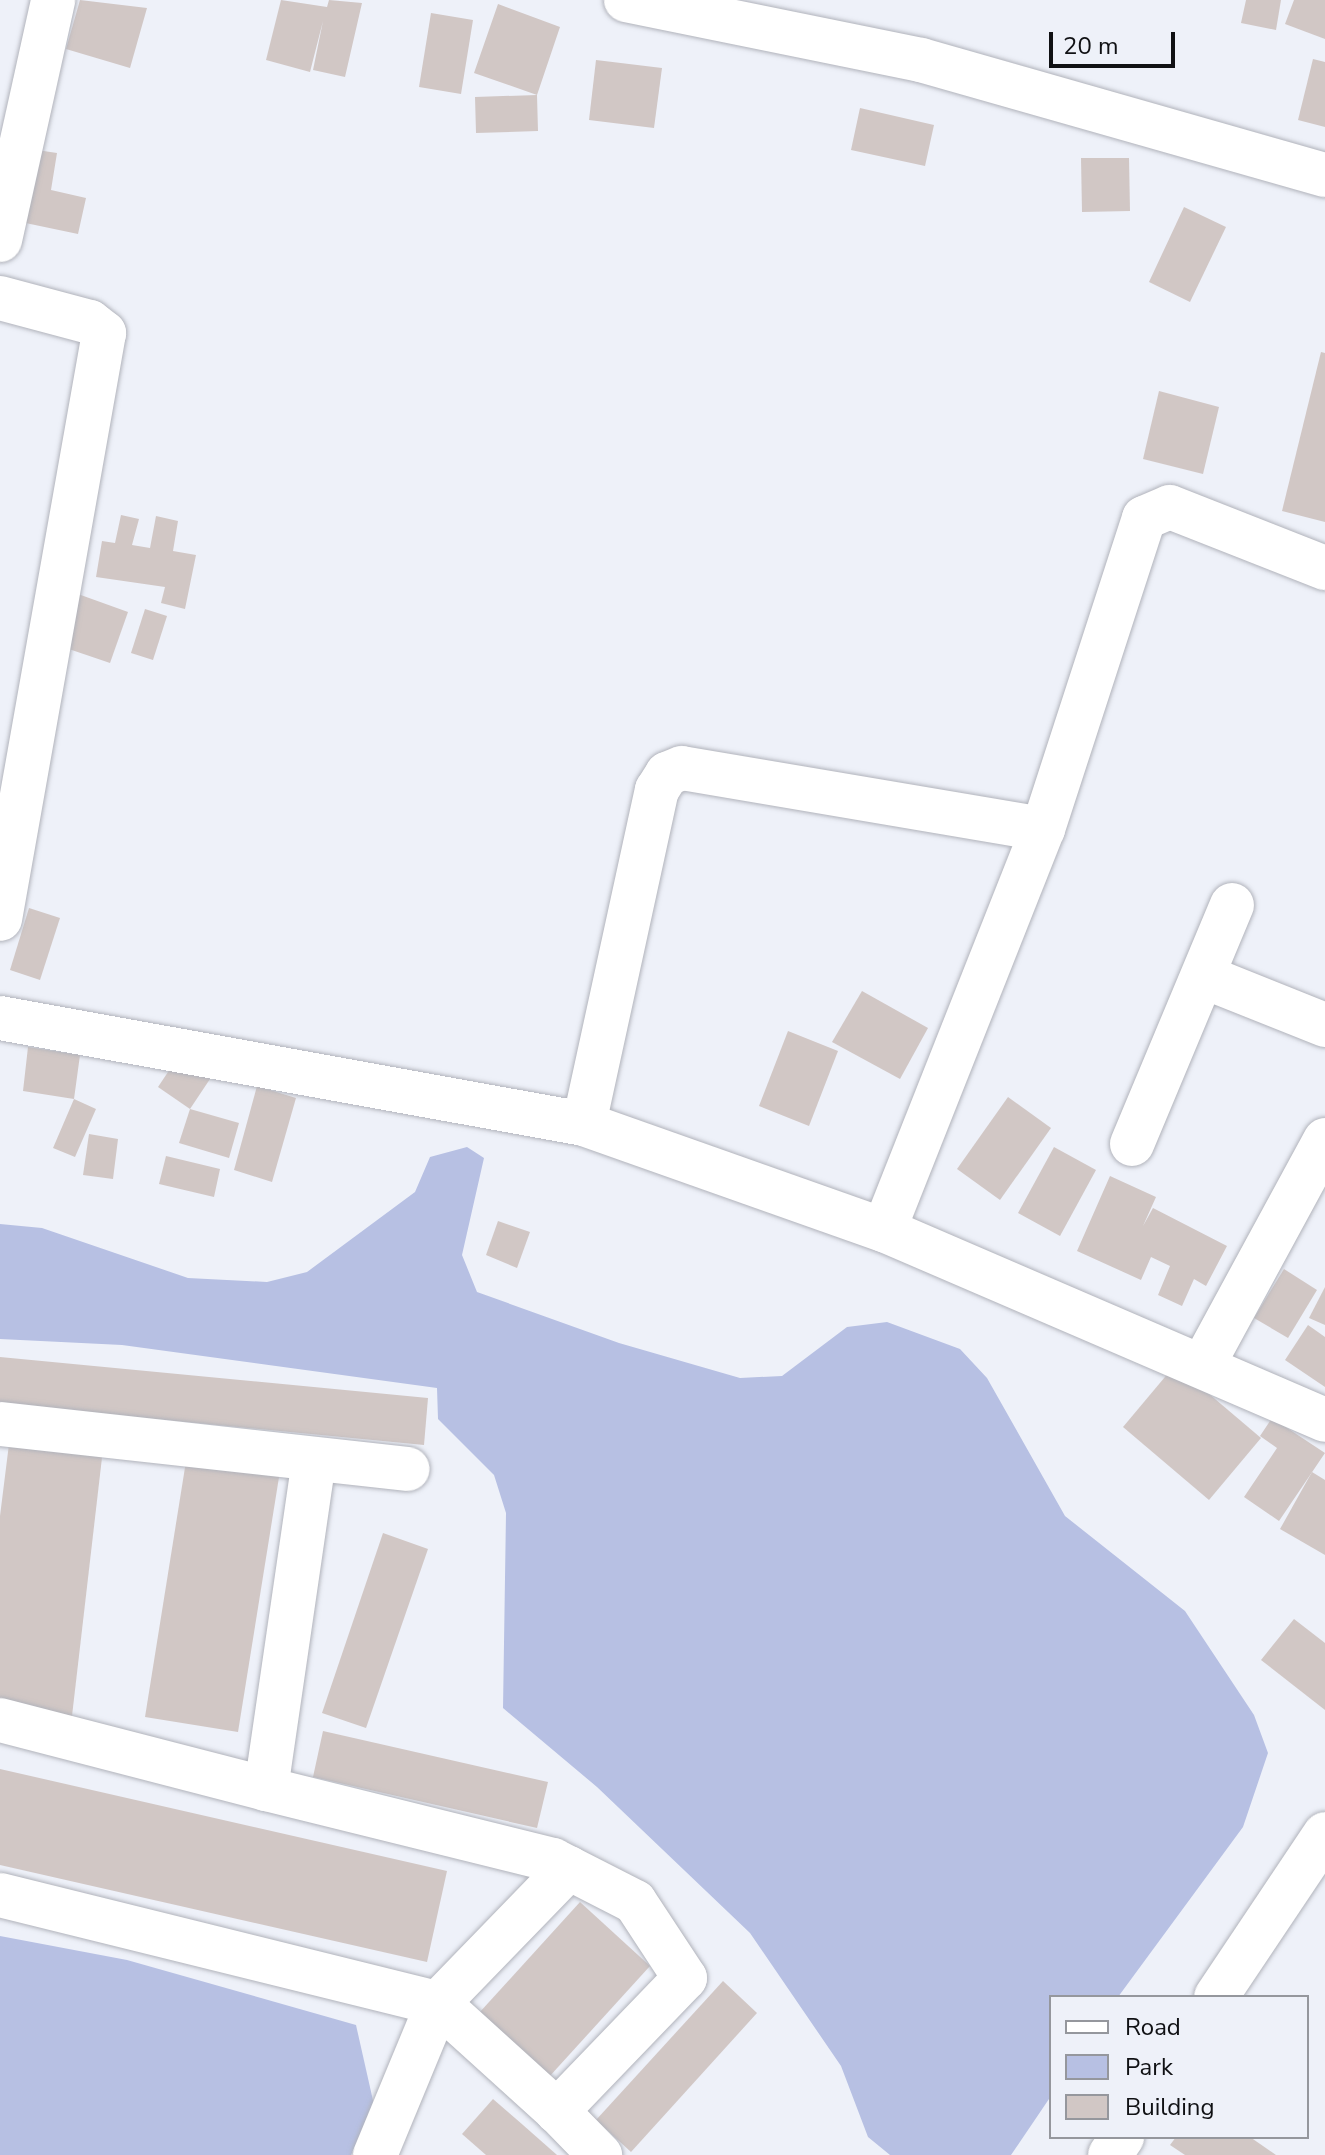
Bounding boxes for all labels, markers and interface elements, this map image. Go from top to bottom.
scale bar [1053,16,1179,66]
text: 20 m [1063,30,1119,62]
legend [1049,1995,1309,2139]
text: Road [1125,2011,1181,2043]
text: Park [1125,2051,1173,2083]
text: Building [1125,2091,1215,2123]

